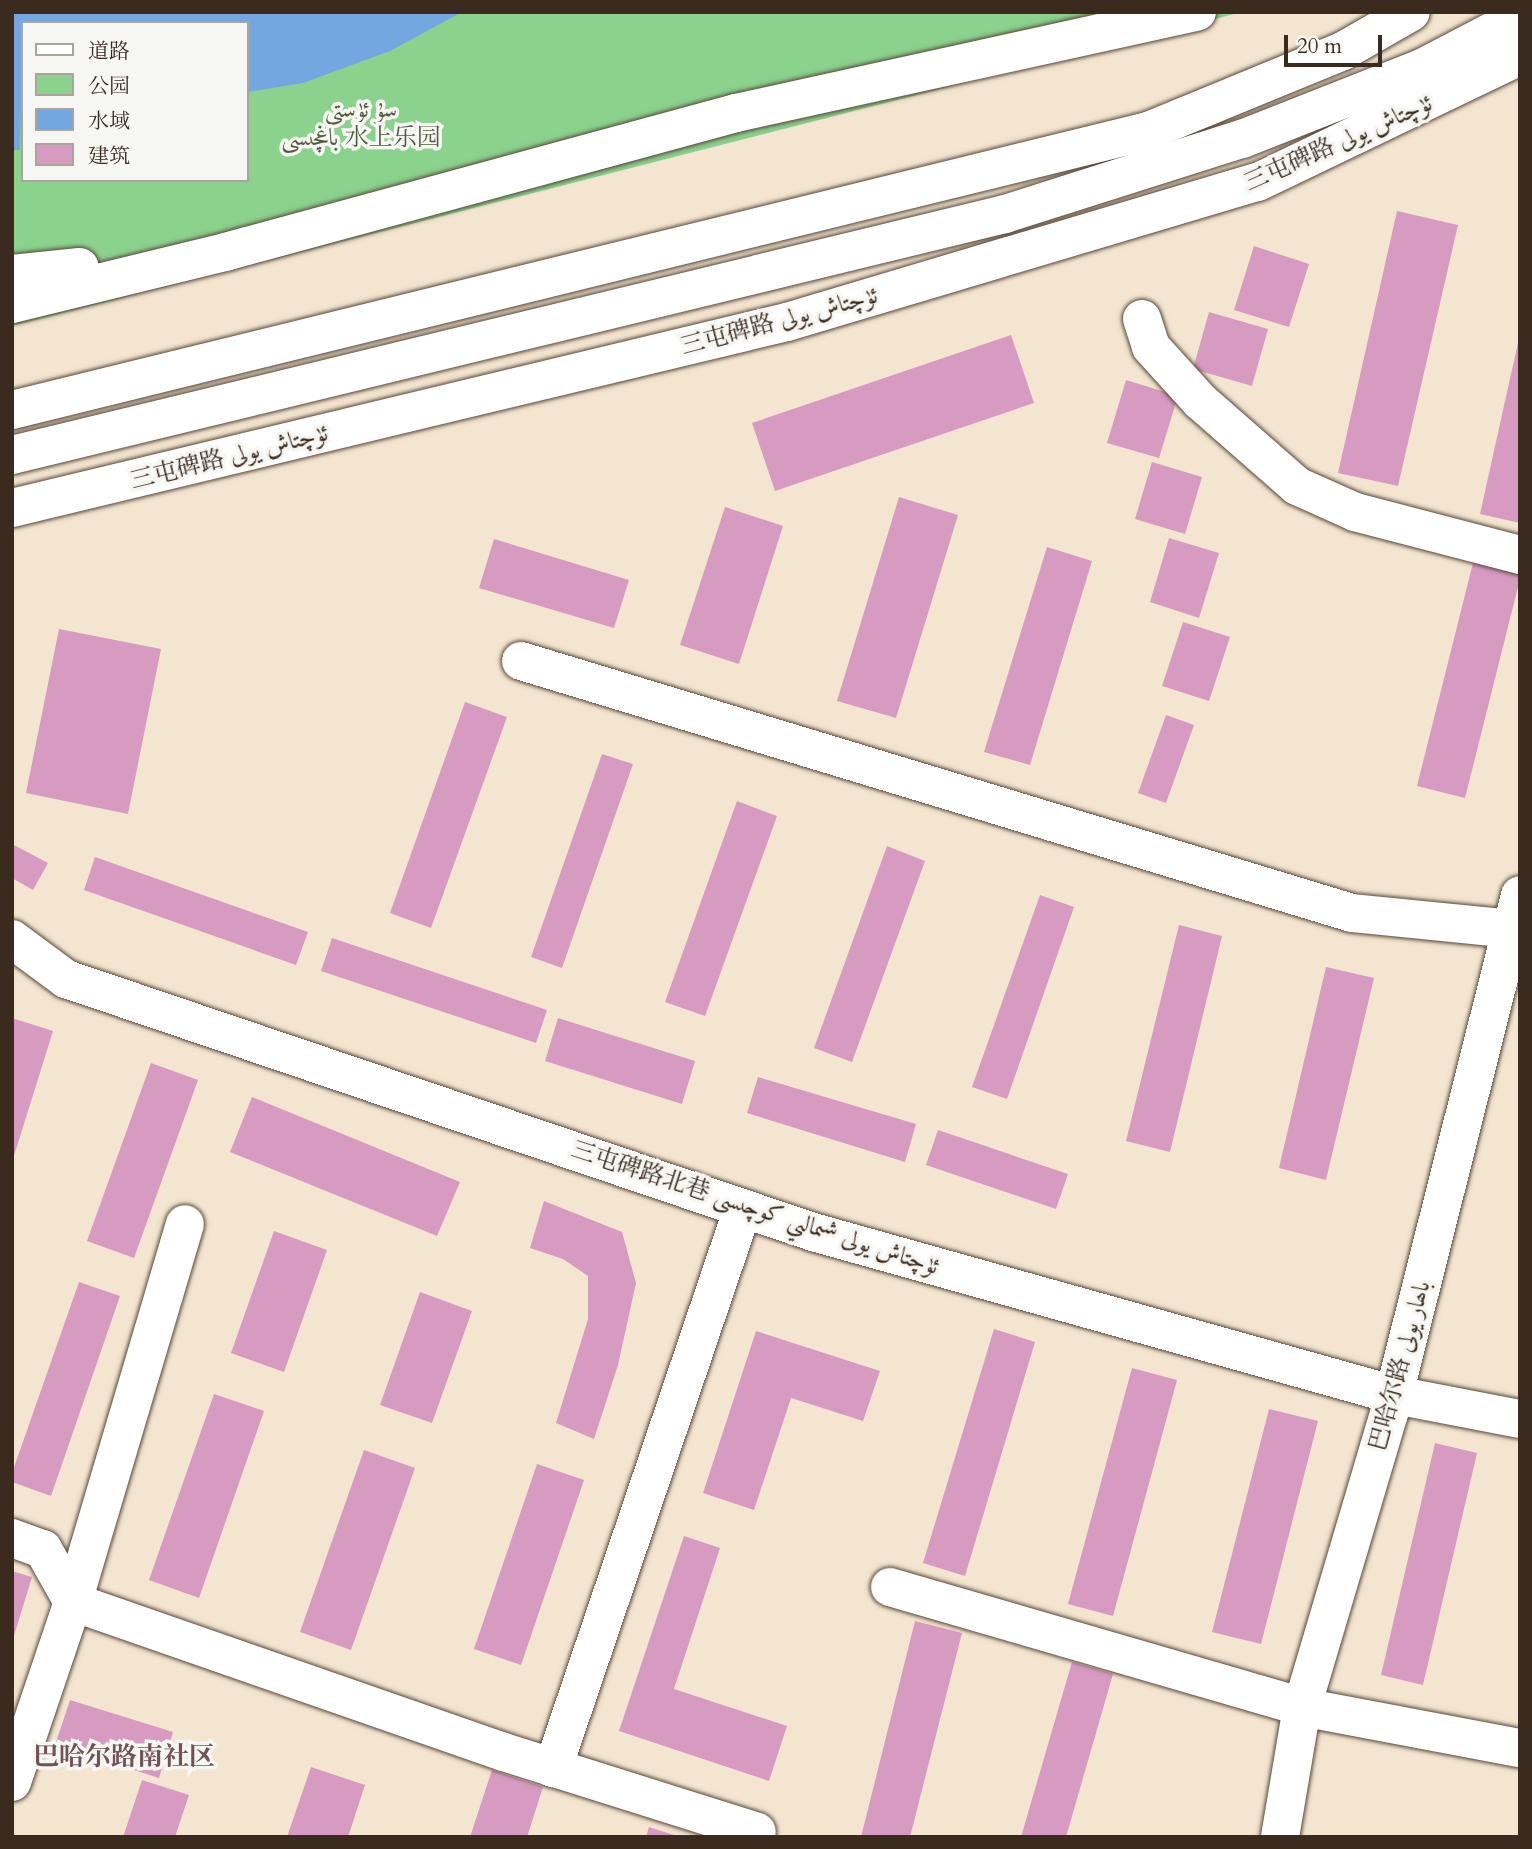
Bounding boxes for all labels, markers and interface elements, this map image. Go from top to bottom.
legend [21,21,248,182]
scale bar [1287,21,1385,65]
text: 20 m [1297,32,1342,61]
text: 道路 [88,37,130,66]
text: 公园 [88,72,130,101]
street label: 三屯碑路 ئۈچتاش يولى [1240,89,1436,197]
park label: سۇ ئۈستى باغچىسى 水上乐园 [281,96,441,152]
text: 水域 [88,107,130,136]
text: 建筑 [88,142,130,171]
street label: 三屯碑路 ئۈچتاش يولى [677,281,881,361]
street label: 三屯碑路 ئۈچتاش يولى [127,419,331,495]
street label: 三屯碑路北巷 ئۈچتاش يولى شىمالىي كوچىسى [568,1135,942,1281]
street label: 巴哈尔路 باھار يولى [1363,1278,1437,1454]
district label: 巴哈尔路南社区 [33,1741,215,1773]

